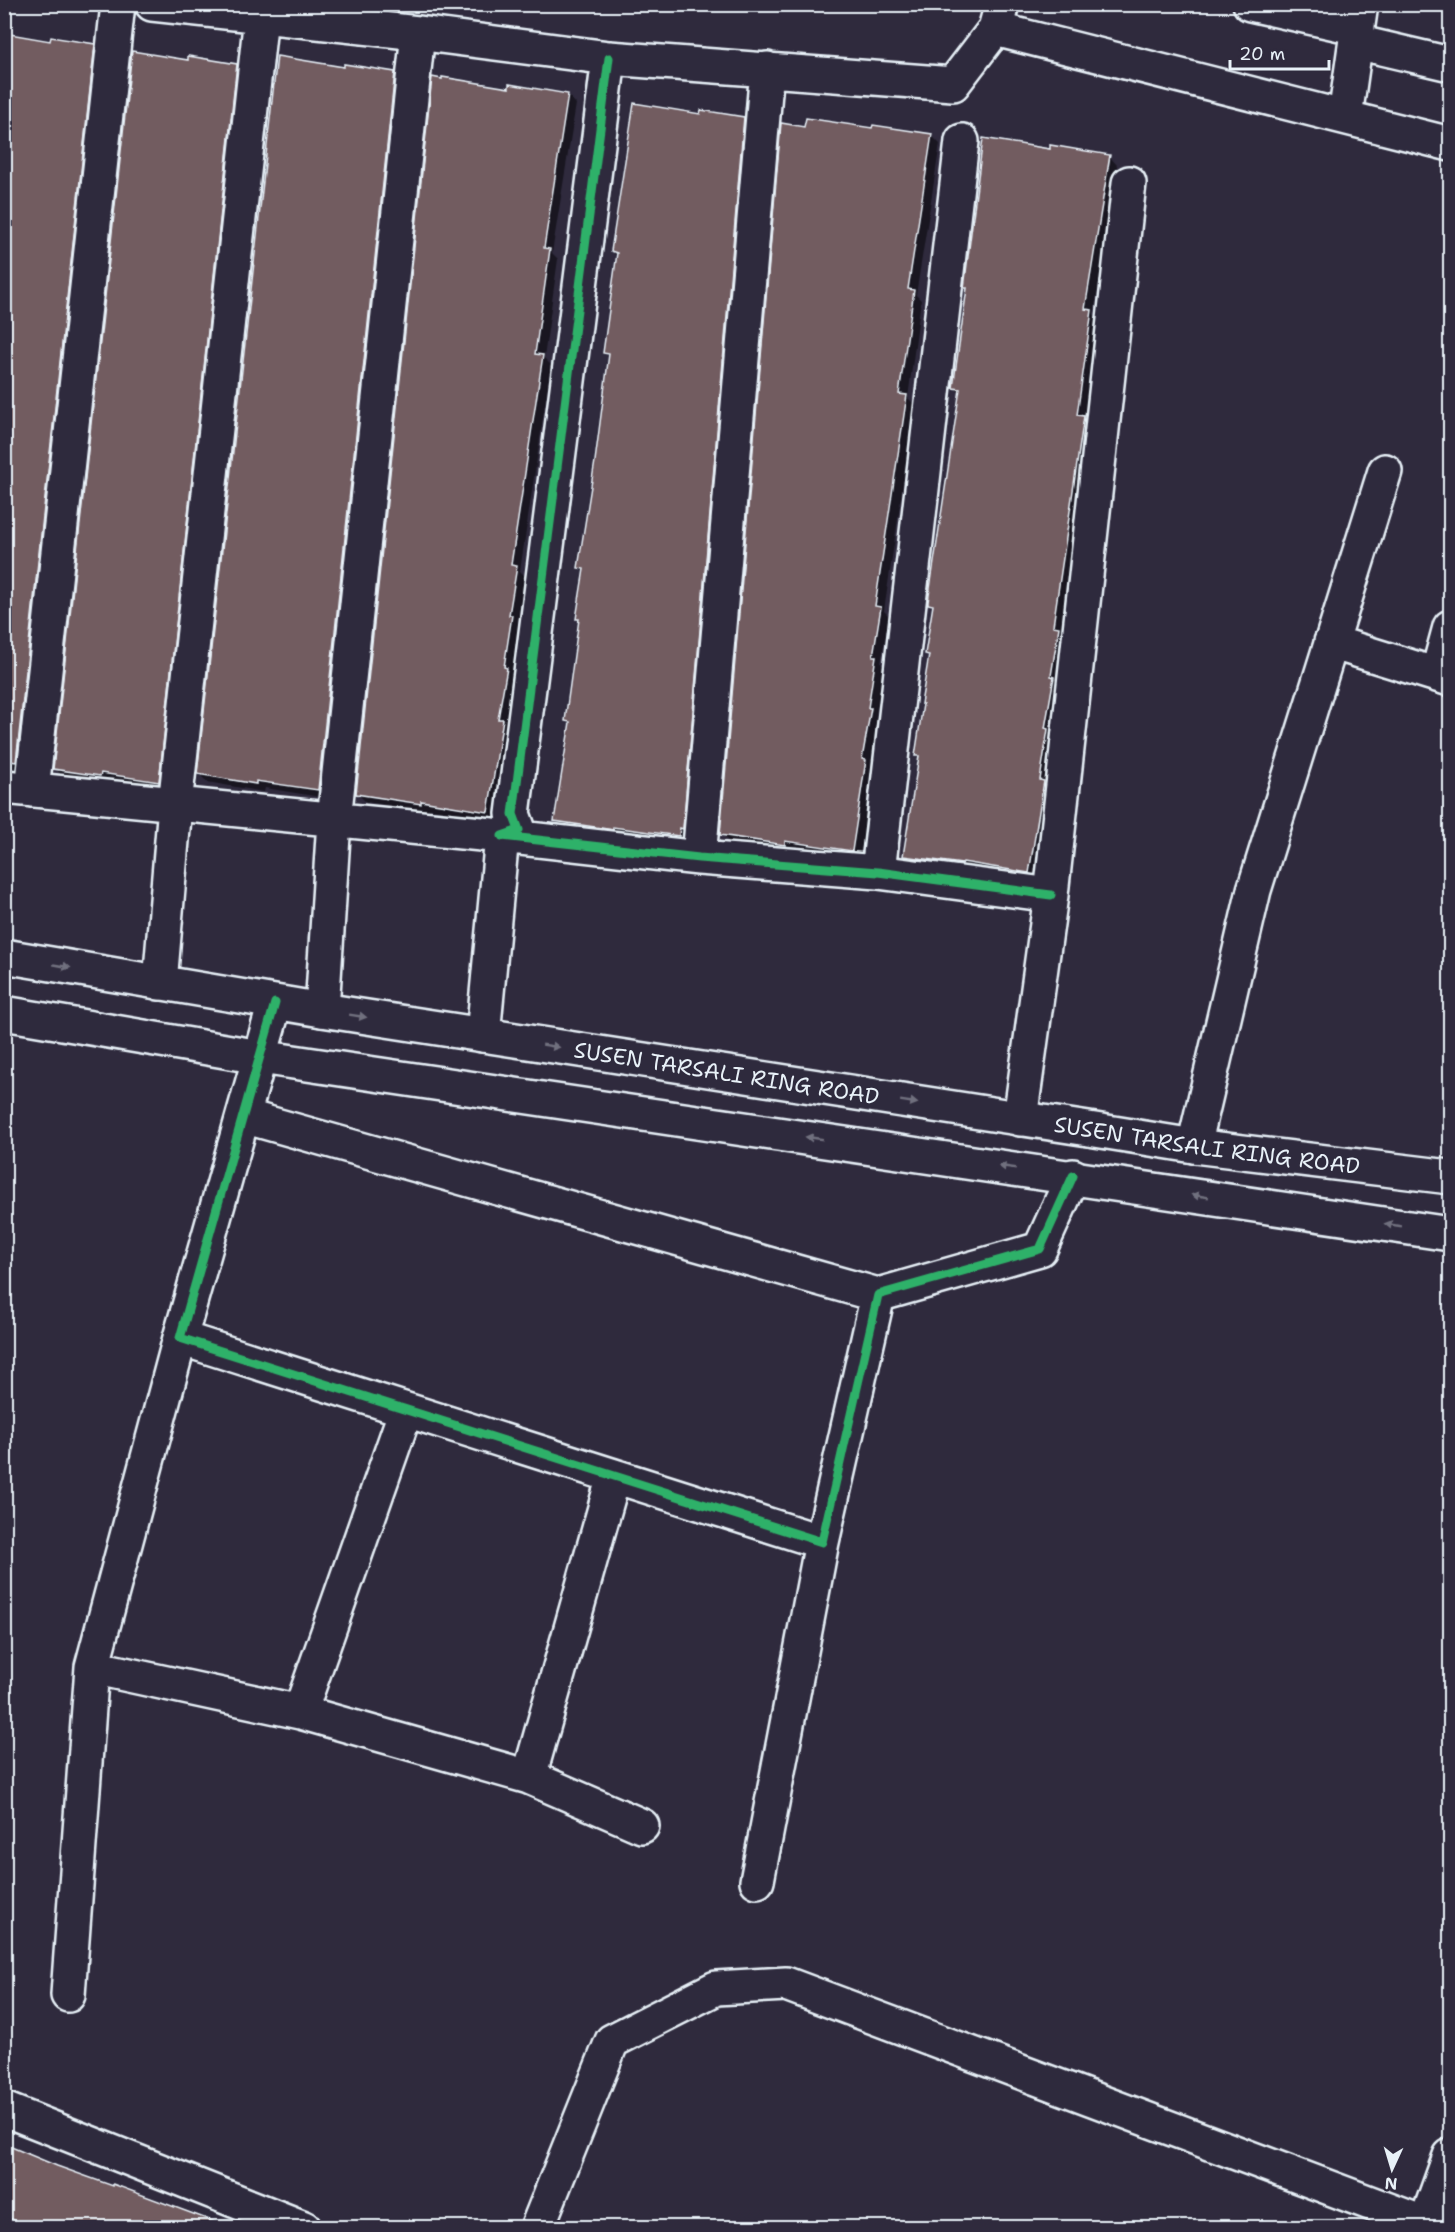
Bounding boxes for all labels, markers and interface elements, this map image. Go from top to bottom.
scale bar [1230,33,1329,71]
text: 20 m [1239,42,1285,66]
one-way arrow [53,962,72,971]
one-way arrow [349,1012,368,1021]
street label: SUSEN TARSALI RING ROAD [572,1035,881,1111]
one-way arrow [541,1041,560,1050]
one-way arrow [900,1097,919,1106]
street label: SUSEN TARSALI RING ROAD [1052,1109,1362,1180]
one-way arrow [805,1134,824,1143]
one-way arrow [997,1162,1016,1171]
one-way arrow [1190,1191,1209,1200]
one-way arrow [1383,1220,1402,1229]
north arrow [1362,2139,1422,2199]
text: N [1384,2173,1398,2194]

